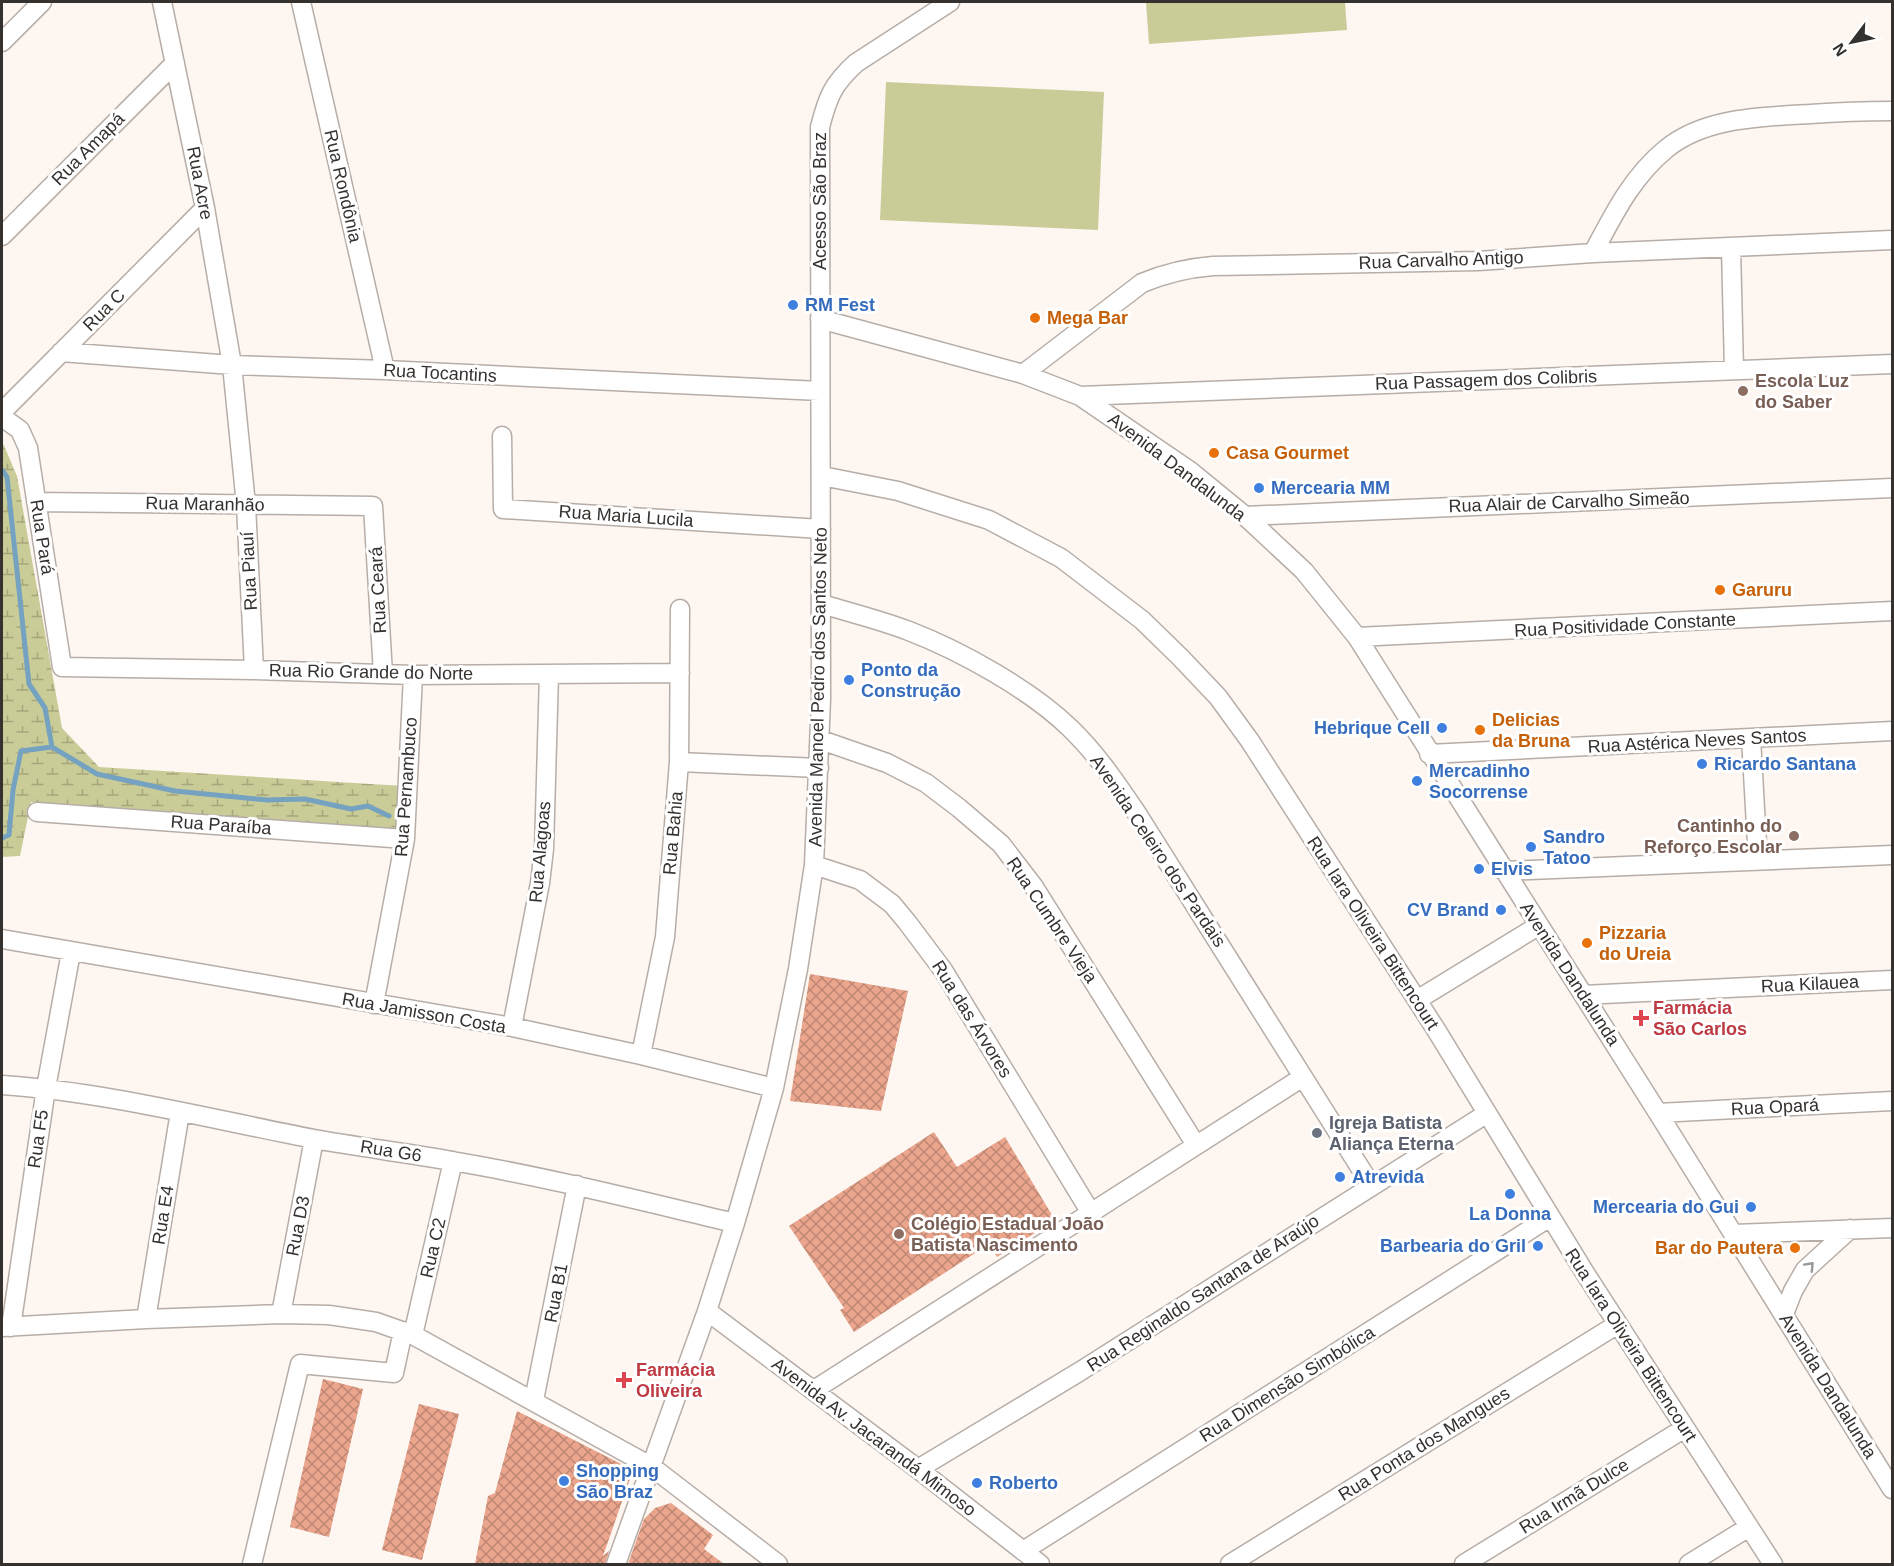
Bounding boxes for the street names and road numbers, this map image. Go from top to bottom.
street label: Rua Amapá [48,108,129,189]
street label: Rua Rondônia [320,128,366,245]
street label: Acesso São Braz [810,132,830,270]
street label: Rua Acre [183,145,217,221]
street label: Rua Carvalho Antigo [1358,247,1524,273]
street label: Rua C [79,285,129,335]
street label: Rua Tocantins [383,360,497,386]
street label: Rua Passagem dos Colibris [1375,366,1597,394]
street label: Avenida Dandalunda [1104,409,1250,526]
street label: Rua Alair de Carvalho Simeão [1448,488,1690,516]
street label: Rua Maranhão [145,493,265,515]
street label: Rua Pará [26,498,58,577]
street label: Rua Maria Lucila [558,501,695,531]
street label: Avenida Manoel Pedro dos Santos Neto [805,527,831,847]
street label: Rua Piauí [237,531,261,611]
street label: Rua Ceará [366,545,390,634]
street label: Rua Positividade Constante [1514,609,1736,641]
street label: Rua Rio Grande do Norte [269,660,473,684]
street label: Rua Pernambuco [391,716,421,858]
street label: Rua Astérica Neves Santos [1587,725,1807,757]
street label: Avenida Celeiro dos Pardais [1086,751,1230,951]
street label: Rua Bahia [659,789,687,876]
street label: Rua Alagoas [526,800,554,904]
street label: Rua Paraíba [170,811,273,839]
street label: Rua Iara Oliveira Bittencourt [1303,833,1443,1033]
street label: Rua Cumbre Vieja [1003,854,1102,987]
street label: Avenida Dandalunda [1516,899,1624,1050]
street label: Rua das Árvores [928,957,1016,1081]
street label: Rua Kilauea [1761,971,1860,997]
street label: Rua Jamisson Costa [340,989,508,1037]
street label: Rua Opará [1731,1095,1820,1119]
street label: Rua F5 [24,1108,52,1170]
street label: Rua G6 [359,1136,423,1166]
street label: Rua E4 [148,1184,178,1246]
street label: Rua D3 [282,1194,314,1258]
street label: Rua Reginaldo Santana de Araújo [1083,1210,1323,1376]
street label: Rua C2 [416,1216,450,1280]
street label: Rua Iara Oliveira Bittencourt [1561,1245,1701,1445]
street label: Rua B1 [540,1262,572,1324]
street label: Avenida Dandalunda [1775,1310,1881,1463]
street label: Rua Dimensão Simbólica [1196,1321,1379,1446]
street label: Avenida Av. Jacarandá Mimoso [768,1354,980,1520]
street label: Rua Ponta dos Mangues [1335,1383,1513,1505]
street label: Rua Irmã Dulce [1516,1454,1632,1538]

